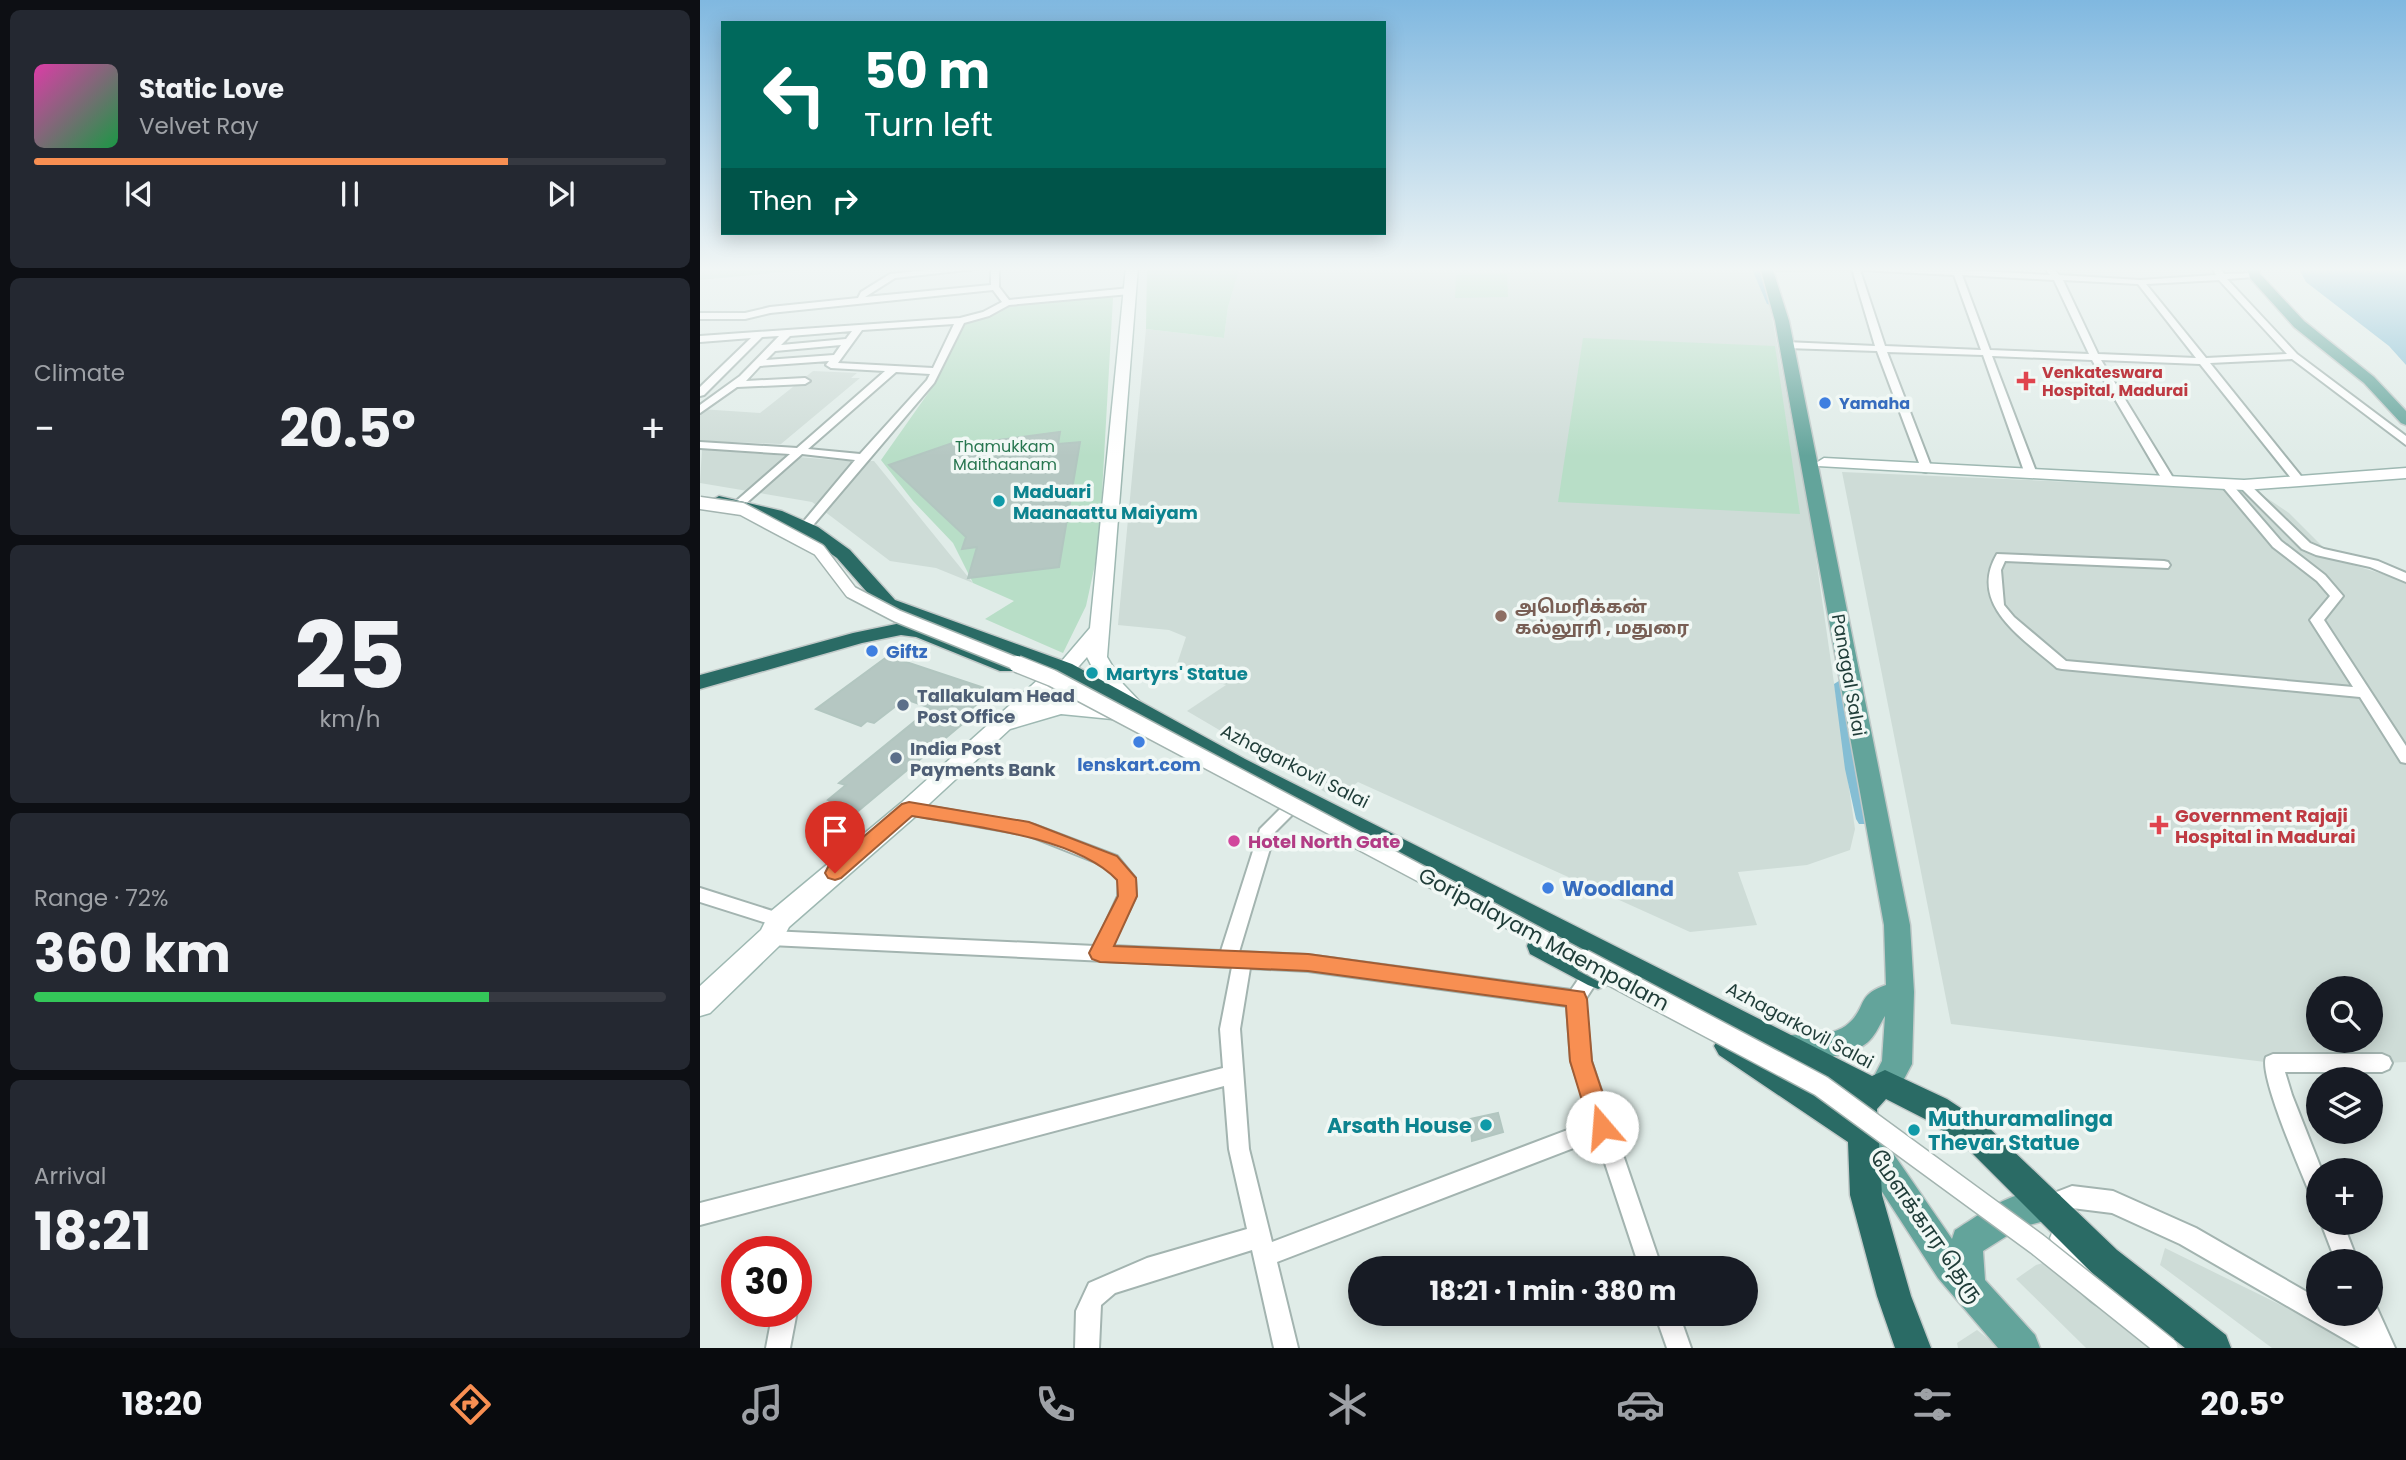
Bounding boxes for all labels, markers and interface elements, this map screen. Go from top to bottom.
text: 50 m [864,37,990,105]
icon: left [749,49,840,140]
text: Static Love [139,71,284,107]
text: Turn left [864,102,993,147]
text: Velvet Ray [139,110,259,142]
icon: previous [120,175,158,213]
icon: pause [331,175,369,213]
icon: next [542,175,580,213]
icon: right [826,182,864,220]
text: Then [749,183,812,219]
text: Climate [34,357,125,389]
place label: Venkateswara Hospital, Madurai [2042,361,2188,402]
marker: Venkateswara Hospital, Madurai [2016,371,2036,391]
text: 20.5° [279,392,416,465]
place label: Yamaha [1839,392,1910,415]
marker: Yamaha [1817,395,1833,411]
text: − [34,402,55,455]
text: + [640,402,666,455]
park label: Thamukkam Maithaanam [953,435,1057,476]
place label: Maduari Maanaattu Maiyam [1013,479,1198,525]
marker: Maduari Maanaattu Maiyam [991,493,1007,509]
text: 25 [294,592,406,720]
place label: அமெரிக்கன் கல்லூரி , மதுரை [1515,594,1689,640]
marker: அமெரிக்கன் கல்லூரி , மதுரை [1493,608,1509,624]
street label: Panagal Salai [1826,612,1872,738]
place label: Giftz [886,639,928,664]
marker: Giftz [864,643,880,659]
place label: Martyrs' Statue [1106,661,1248,686]
marker: Martyrs' Statue [1084,665,1100,681]
place label: Tallakulam Head Post Office [917,683,1075,729]
marker: Tallakulam Head Post Office [895,697,911,713]
text: km/h [319,703,381,735]
street label: Azhagarkovil Salai [1217,718,1373,814]
marker: lenskart.com [1131,734,1147,750]
place label: India Post Payments Bank [910,736,1056,782]
marker: India Post Payments Bank [888,750,904,766]
place label: lenskart.com [1077,752,1201,777]
pin [805,801,865,873]
place label: Government Rajaji Hospital in Madurai [2175,803,2355,849]
icon: arrive [816,812,854,850]
marker: Government Rajaji Hospital in Madurai [2149,815,2169,835]
place label: Hotel North Gate [1248,829,1400,854]
marker: Hotel North Gate [1226,833,1242,849]
street label: Goripalayam Maempalam [1414,860,1674,1018]
place label: Woodland [1562,874,1674,903]
marker: Woodland [1540,880,1556,896]
text: Range · 72% [34,882,168,914]
text: 360 km [34,917,231,990]
street label: Azhagarkovil Salai [1722,976,1878,1074]
map controls [2306,976,2383,1326]
button: search [2306,976,2383,1053]
button: layers [2306,1067,2383,1144]
position arrow [1565,1090,1639,1164]
place label: Muthuramalinga Thevar Statue [1928,1104,2113,1157]
place label: Arsath House [1327,1111,1472,1140]
marker: Arsath House [1478,1117,1494,1133]
marker: Muthuramalinga Thevar Statue [1906,1122,1922,1138]
street label: மேளக்கார தெரு [1863,1144,1991,1308]
button: + [2306,1158,2383,1235]
text: Arrival [34,1160,106,1192]
text: 18:21 [34,1195,151,1268]
speed limit sign: 30 [721,1236,812,1327]
button: − [2306,1249,2383,1326]
text: 18:21 · 1 min · 380 m [1430,1273,1676,1309]
icon: directions [446,1380,495,1429]
icon: music [738,1380,787,1429]
icon: phone [1031,1380,1080,1429]
icon: climate [1323,1380,1372,1429]
icon: car [1616,1380,1665,1429]
icon: filters [1908,1380,1957,1429]
text: 18:20 [122,1381,203,1426]
text: 20.5° [2200,1381,2284,1426]

